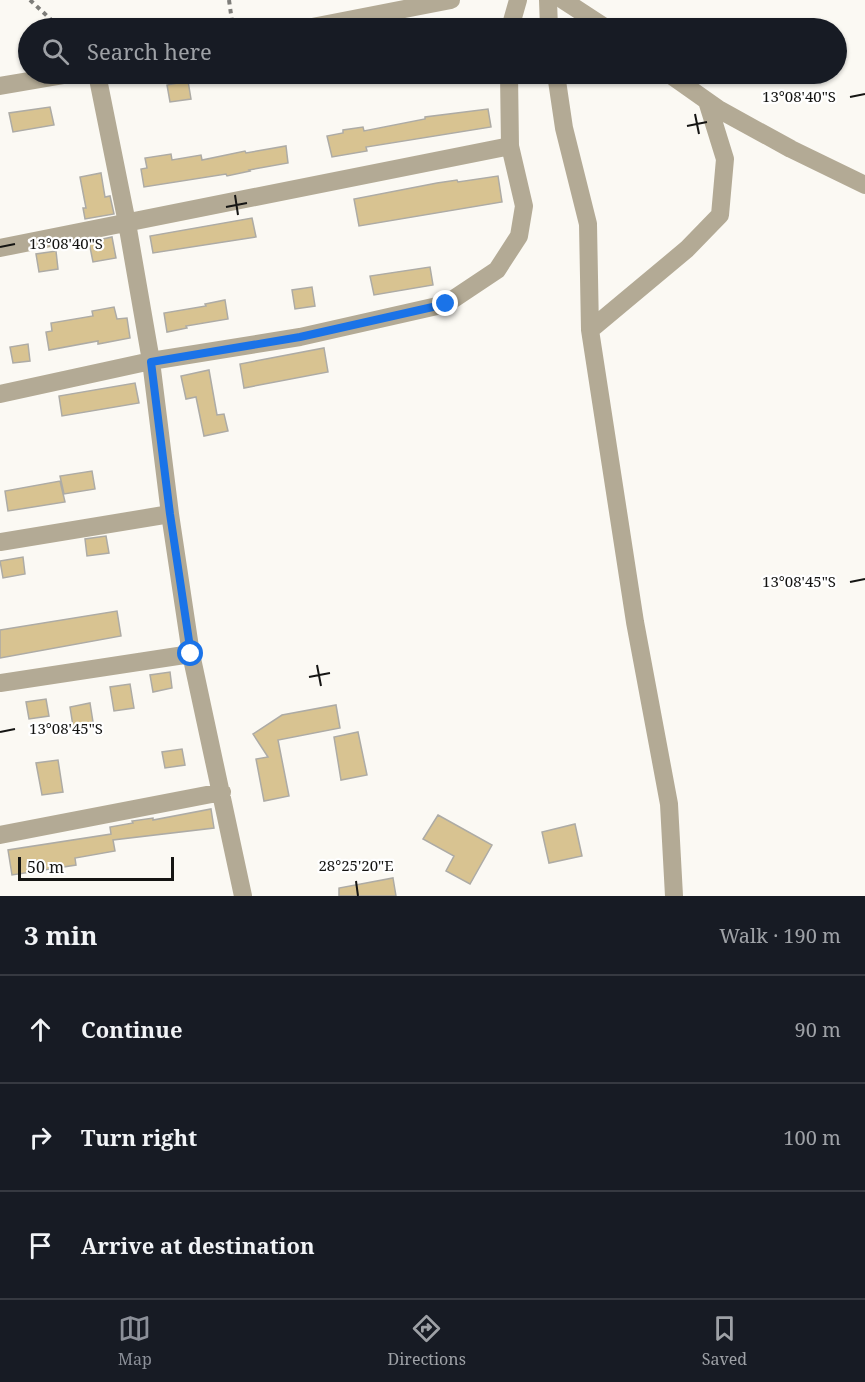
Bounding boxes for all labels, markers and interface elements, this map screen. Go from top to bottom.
search box [18,18,847,84]
icon: search [39,35,72,68]
text: Search here [87,36,212,66]
text: 13°08'40"S [762,86,836,106]
text: 13°08'40"S [29,233,103,253]
route end [432,290,458,316]
text: 13°08'45"S [762,571,836,591]
route start [177,640,203,666]
text: 13°08'45"S [29,718,103,738]
scale bar [18,854,174,882]
text: 28°25'20"E [318,855,394,875]
text: 50 m [27,856,64,878]
text: 3 min [24,917,98,953]
text: Walk · 190 m [719,922,841,949]
icon: ahead [24,1013,57,1046]
text: Continue [81,1014,183,1044]
text: 90 m [795,1016,841,1043]
icon: right [24,1121,57,1154]
text: Turn right [81,1122,197,1152]
text: 100 m [783,1124,841,1151]
icon: arrive [24,1229,57,1262]
text: Arrive at destination [81,1230,315,1260]
tab: Map [118,1312,152,1370]
tab: Directions [388,1312,466,1370]
tab: Saved [702,1312,747,1370]

